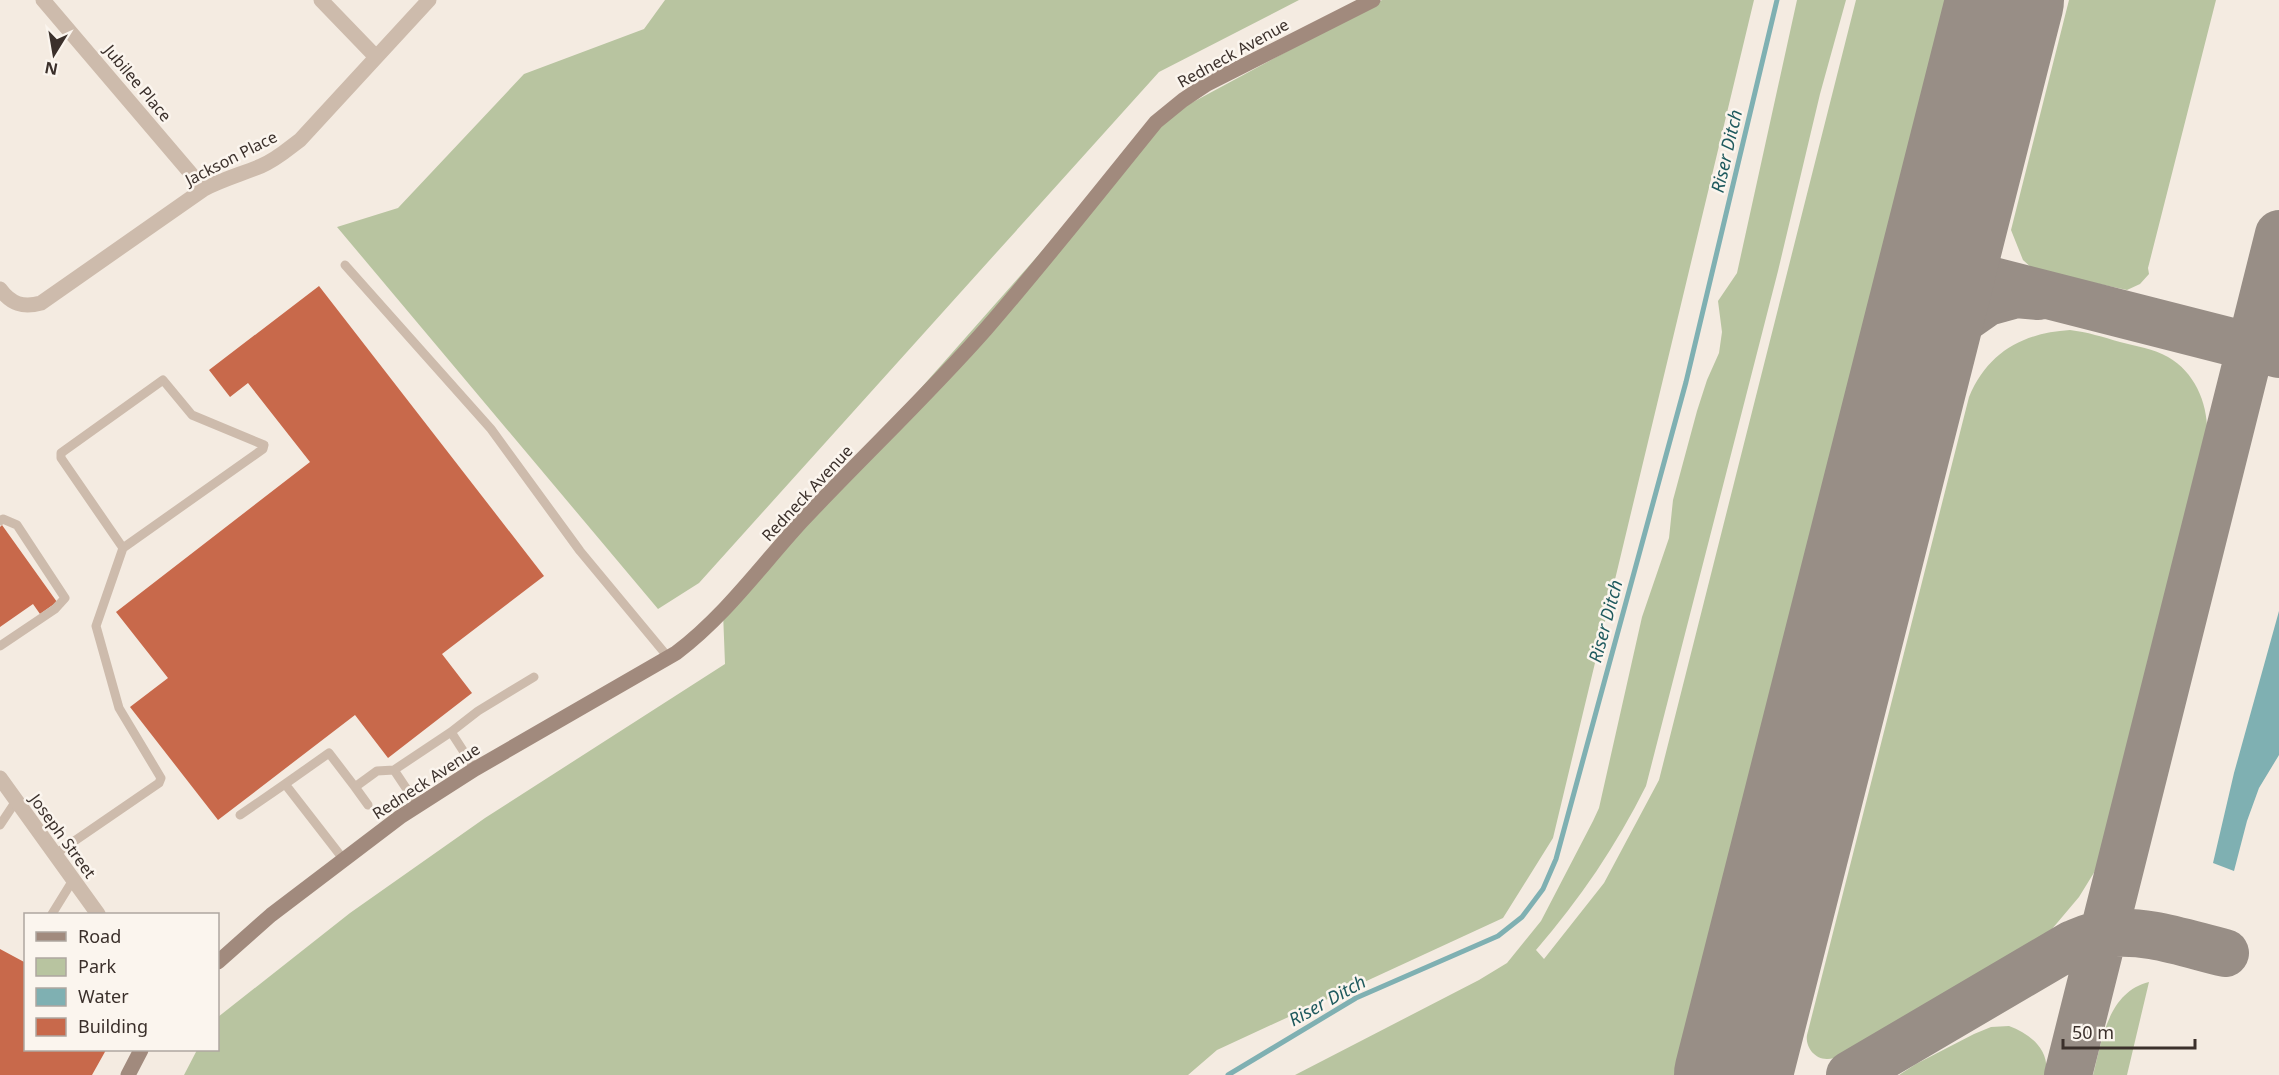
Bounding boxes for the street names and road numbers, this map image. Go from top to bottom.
street label: Redneck Avenue [1173,13,1293,93]
street label: Jubilee Place [98,38,177,126]
street label: Jackson Place [179,125,281,192]
street label: Redneck Avenue [757,440,857,546]
street label: Redneck Avenue [368,738,484,824]
street label: Joseph Street [24,788,101,883]

